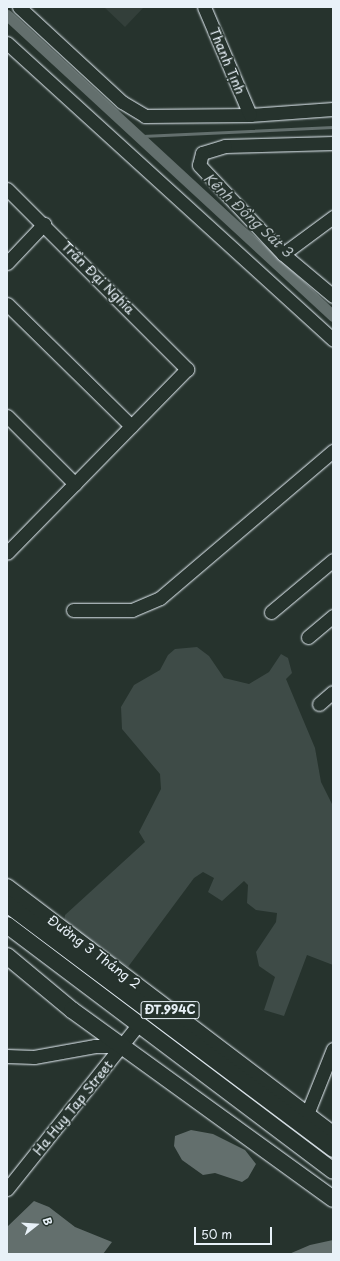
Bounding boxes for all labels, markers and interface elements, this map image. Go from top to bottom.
street label: Thanh Tịnh [206,26,248,96]
water label: Kênh Đồng Sát 3 [200,170,296,260]
street label: Trần Đại Nghĩa [58,238,138,318]
street label: Đường 3 Tháng 2 [45,912,143,992]
road number: ĐT.994C [140,1000,200,1020]
street label: Ha Huy Tap Street [30,1058,116,1158]
north arrow [16,1205,56,1245]
text: B [39,1215,57,1227]
scale bar [196,1219,274,1245]
text: 50 m [201,1225,232,1243]

